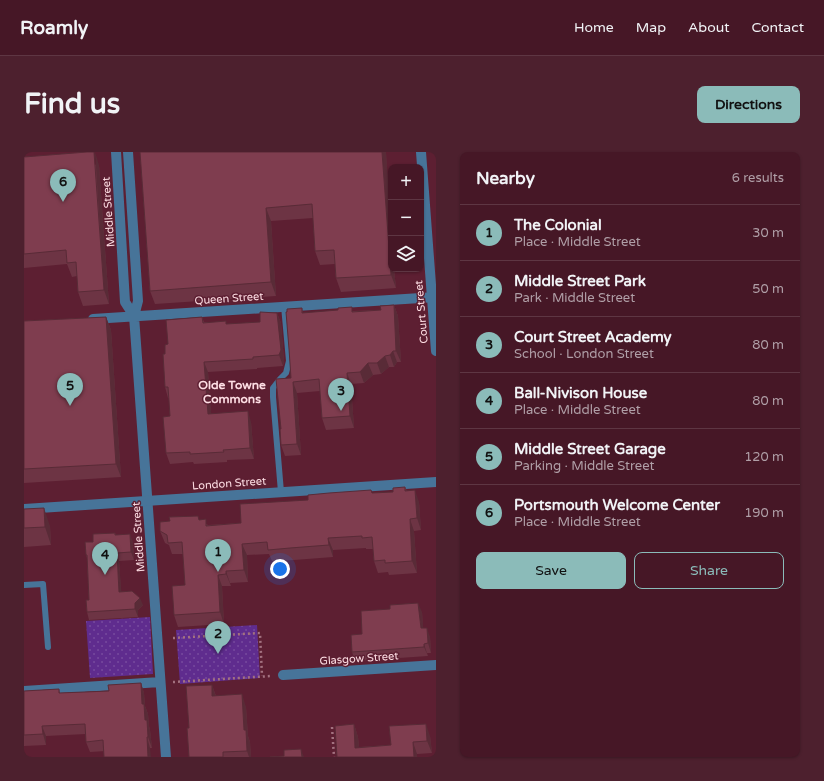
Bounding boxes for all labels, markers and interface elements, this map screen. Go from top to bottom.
text: Roamly [20,17,88,39]
text: Home [574,19,614,36]
text: Map [636,19,666,36]
text: About [688,19,730,36]
text: Contact [752,19,804,36]
button: Directions [697,86,800,123]
text: Find us [24,87,120,121]
map controls [388,164,424,272]
button: + [388,164,424,200]
text: Nearby [476,168,535,189]
pin: 6 [50,169,76,202]
text: 6 results [732,170,784,186]
street label: Middle Street [100,176,117,248]
button: − [388,200,424,236]
text: The Colonial [514,216,602,234]
text: 1 [485,225,493,241]
text: 30 m [752,225,784,241]
text: Place · Middle Street [514,234,641,250]
button: layers [388,236,424,272]
text: Middle Street Park [514,272,646,290]
street label: Court Street [412,280,431,344]
text: 2 [485,281,493,297]
text: 50 m [752,281,784,297]
street label: Queen Street [194,290,264,307]
text: Park · Middle Street [514,290,635,306]
text: Court Street Academy [514,328,672,346]
text: 3 [485,337,493,353]
text: 80 m [752,337,784,353]
text: School · London Street [514,346,654,362]
pin: 5 [57,373,83,406]
district label: Olde Towne Commons [198,378,266,406]
pin: 3 [328,378,354,411]
text: Ball-Nivison House [514,384,647,402]
text: 4 [485,393,493,409]
text: 80 m [752,393,784,409]
text: Place · Middle Street [514,402,641,418]
text: Middle Street Garage [514,440,666,458]
text: 5 [485,449,493,465]
text: 120 m [744,449,784,465]
text: Parking · Middle Street [514,458,654,474]
street label: London Street [191,474,267,493]
text: Portsmouth Welcome Center [514,496,720,514]
street label: Middle Street [130,501,147,573]
text: 6 [485,505,493,521]
text: 190 m [744,505,784,521]
text: Place · Middle Street [514,514,641,530]
pin: 1 [205,539,231,572]
pin: 4 [92,542,118,575]
button: Save [476,552,626,589]
button: Share [634,552,784,589]
your location [270,559,290,579]
pin: 2 [205,621,231,654]
street label: Glasgow Street [319,649,399,668]

